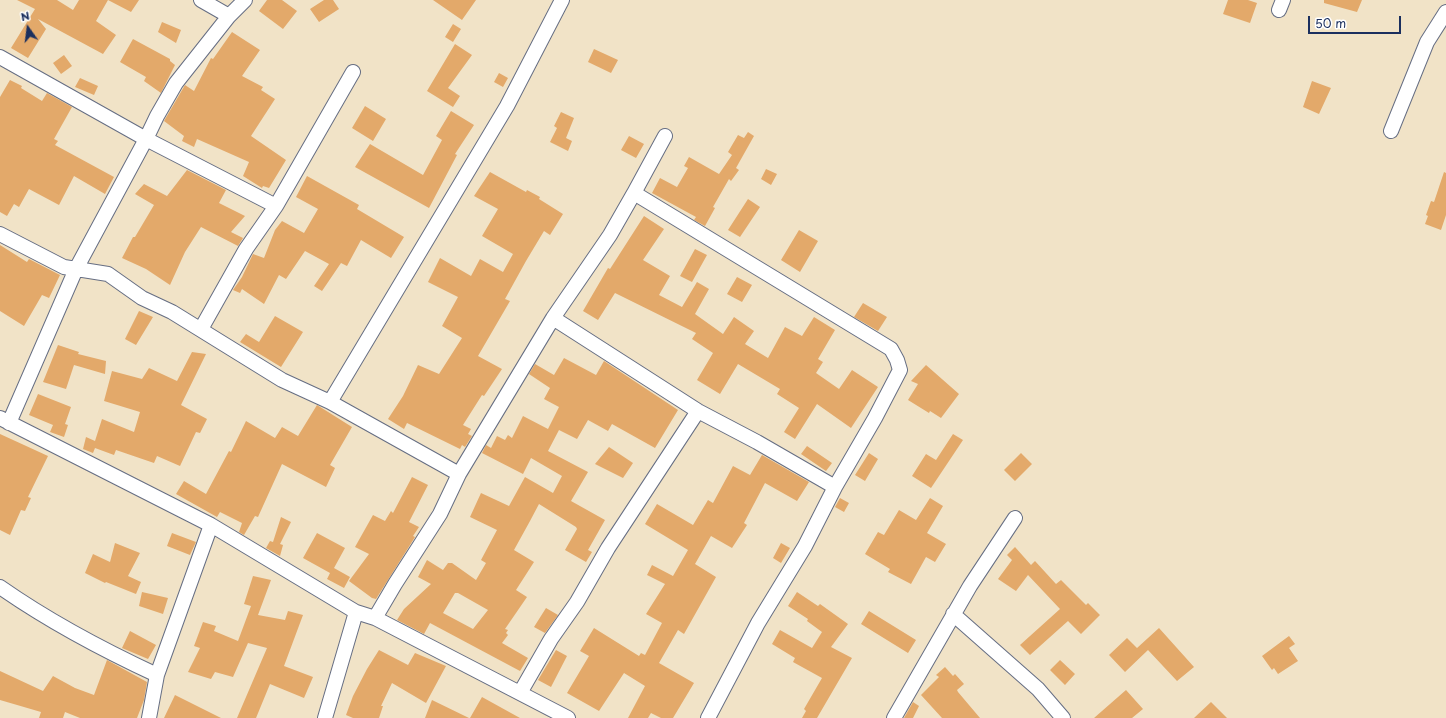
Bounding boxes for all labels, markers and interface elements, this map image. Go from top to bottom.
text: N [19,7,31,25]
north arrow [8,8,48,48]
scale bar [1310,8,1403,34]
text: 50 m [1315,14,1346,32]

